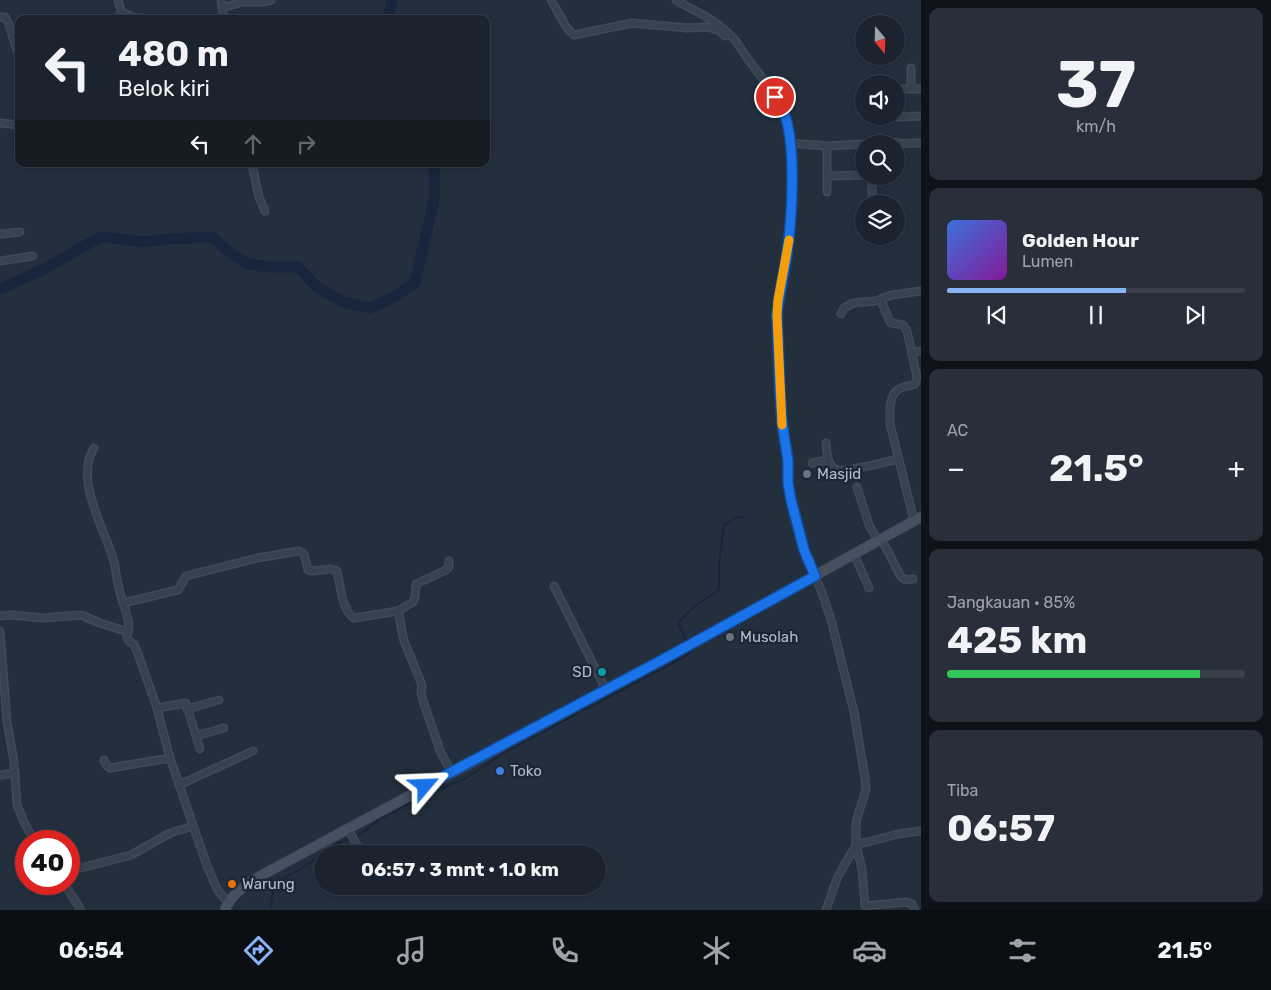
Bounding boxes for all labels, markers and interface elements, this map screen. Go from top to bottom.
north arrow [855,15,905,65]
map controls [855,15,905,245]
text: 480 m [118,33,229,75]
icon: left [35,35,100,100]
text: 37 [1056,46,1136,123]
text: Belok kiri [118,75,210,102]
button: sound [855,75,905,125]
pin [754,76,796,118]
icon: arrive [761,83,789,111]
text: km/h [1076,117,1116,136]
icon: left [186,130,214,158]
icon: ahead [239,130,267,158]
icon: right [292,130,320,158]
button: search [855,135,905,185]
button: layers [855,195,905,245]
text: Golden Hour [1022,229,1139,252]
text: Lumen [1022,252,1073,271]
icon: previous [983,301,1011,329]
icon: pause [1082,301,1110,329]
icon: next [1181,301,1209,329]
text: AC [947,421,968,440]
text: 21.5° [1049,445,1144,491]
text: − [947,452,965,485]
text: + [1228,452,1245,485]
place label: Masjid [817,465,861,483]
marker: Masjid [801,468,813,480]
text: Jangkauan · 85% [947,593,1075,612]
text: 425 km [947,617,1087,663]
place label: Musolah [740,628,798,646]
marker: Musolah [724,631,736,643]
place label: SD [572,663,592,681]
marker: SD [596,666,608,678]
position arrow [398,759,450,811]
place label: Toko [510,762,542,780]
marker: Toko [494,765,506,777]
text: Tiba [947,781,978,800]
text: 06:57 [947,805,1055,851]
speed limit sign: 40 [15,830,80,895]
text: 06:57 · 3 mnt · 1.0 km [361,858,559,881]
place label: Warung [242,875,295,893]
marker: Warung [226,878,238,890]
icon: directions [241,933,276,968]
icon: music [394,933,429,968]
icon: phone [547,933,582,968]
icon: climate [699,933,734,968]
icon: car [852,933,887,968]
icon: filters [1005,933,1040,968]
text: 06:54 [59,937,124,964]
text: 21.5° [1157,937,1212,964]

